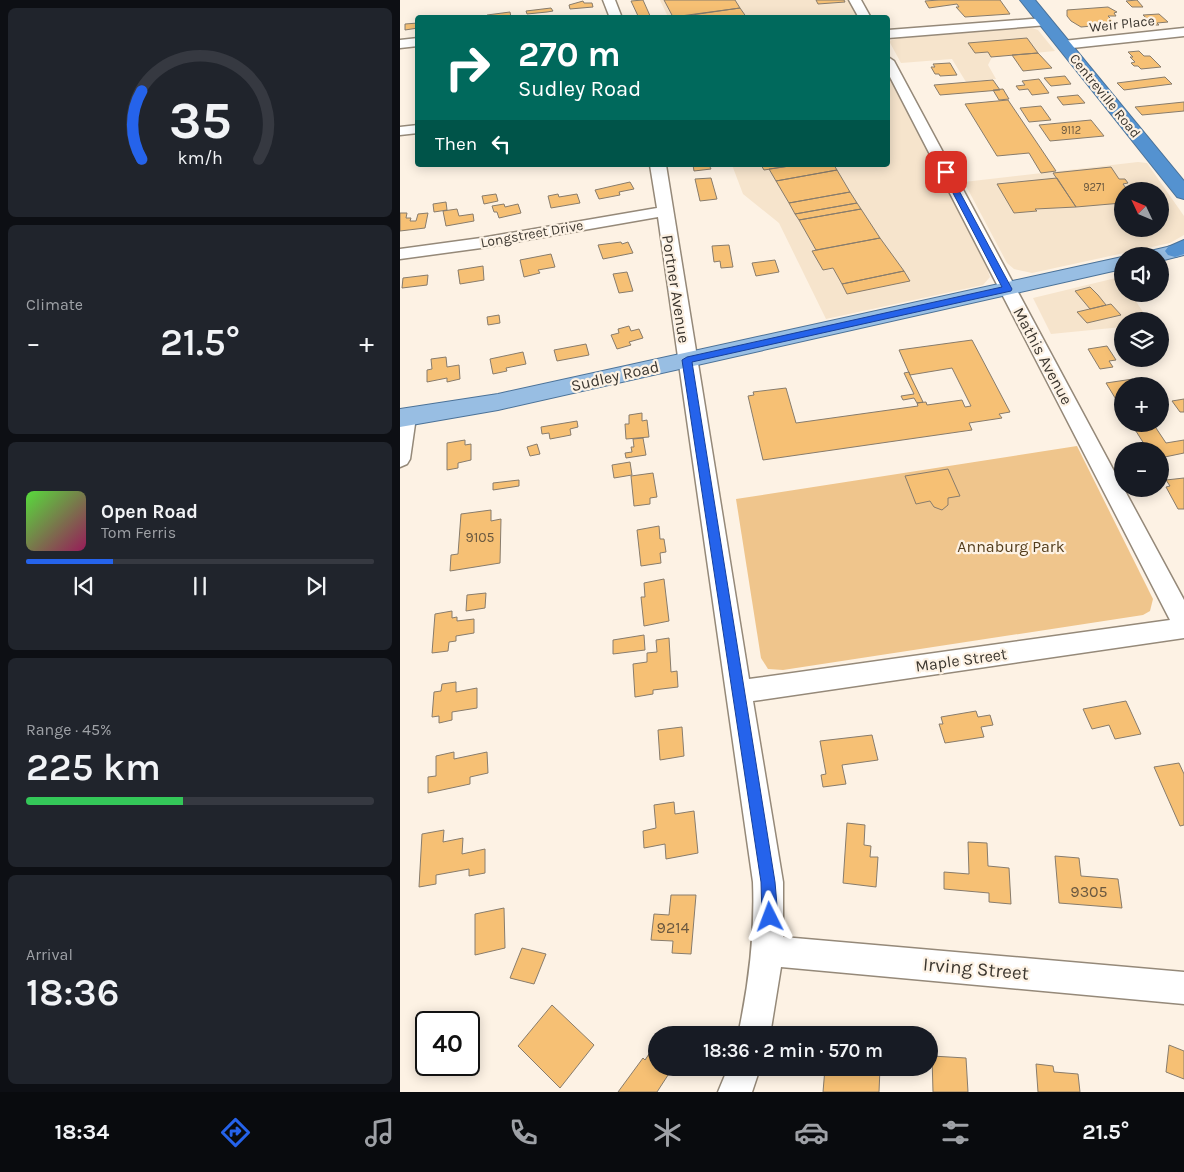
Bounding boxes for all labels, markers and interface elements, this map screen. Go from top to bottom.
street label: Weir Place [1088,12,1156,36]
text: 270 m [518,34,621,75]
icon: right [435,35,500,100]
street label: Centreville Road [1066,50,1144,142]
text: Sudley Road [518,76,641,102]
text: 35 [169,90,231,151]
house number: 9112 [1061,124,1081,137]
icon: left [487,130,515,158]
text: Then [435,133,477,155]
text: km/h [177,148,223,169]
pin [925,151,967,193]
icon: arrive [932,158,960,186]
house number: 9271 [1083,181,1105,194]
north arrow [1114,182,1169,238]
map controls [1114,182,1169,497]
street label: Longstreet Drive [479,217,585,251]
street label: Portner Avenue [658,233,694,345]
button: sound [1114,247,1169,302]
text: Climate [26,295,83,314]
street label: Mathis Avenue [1009,304,1077,408]
button: layers [1114,312,1169,367]
text: 21.5° [160,320,240,365]
text: − [26,326,41,359]
text: + [359,326,374,359]
street label: Sudley Road [569,357,661,395]
button: + [1114,377,1169,432]
button: − [1114,442,1169,497]
text: Open Road [101,501,198,523]
text: Tom Ferris [101,523,176,542]
house number: 9105 [466,529,495,546]
park label: Annaburg Park [957,537,1065,556]
icon: previous [70,572,98,600]
icon: pause [186,572,214,600]
icon: next [302,572,330,600]
street label: Maple Street [914,644,1008,676]
text: Range · 45% [26,720,112,739]
text: 225 km [26,745,161,790]
house number: 9305 [1070,882,1108,901]
position arrow [743,890,795,942]
house number: 9214 [657,918,689,937]
text: Arrival [26,945,73,964]
street label: Irving Street [922,953,1030,985]
text: 18:36 [26,970,119,1015]
speed limit sign: 40 [415,1011,480,1076]
text: 18:36 · 2 min · 570 m [703,1040,883,1062]
icon: directions [218,1115,253,1150]
icon: music [362,1115,397,1150]
icon: phone [506,1115,541,1150]
icon: climate [650,1115,685,1150]
icon: car [794,1115,829,1150]
icon: filters [938,1115,973,1150]
text: 18:34 [54,1119,109,1145]
text: 21.5° [1082,1119,1129,1145]

